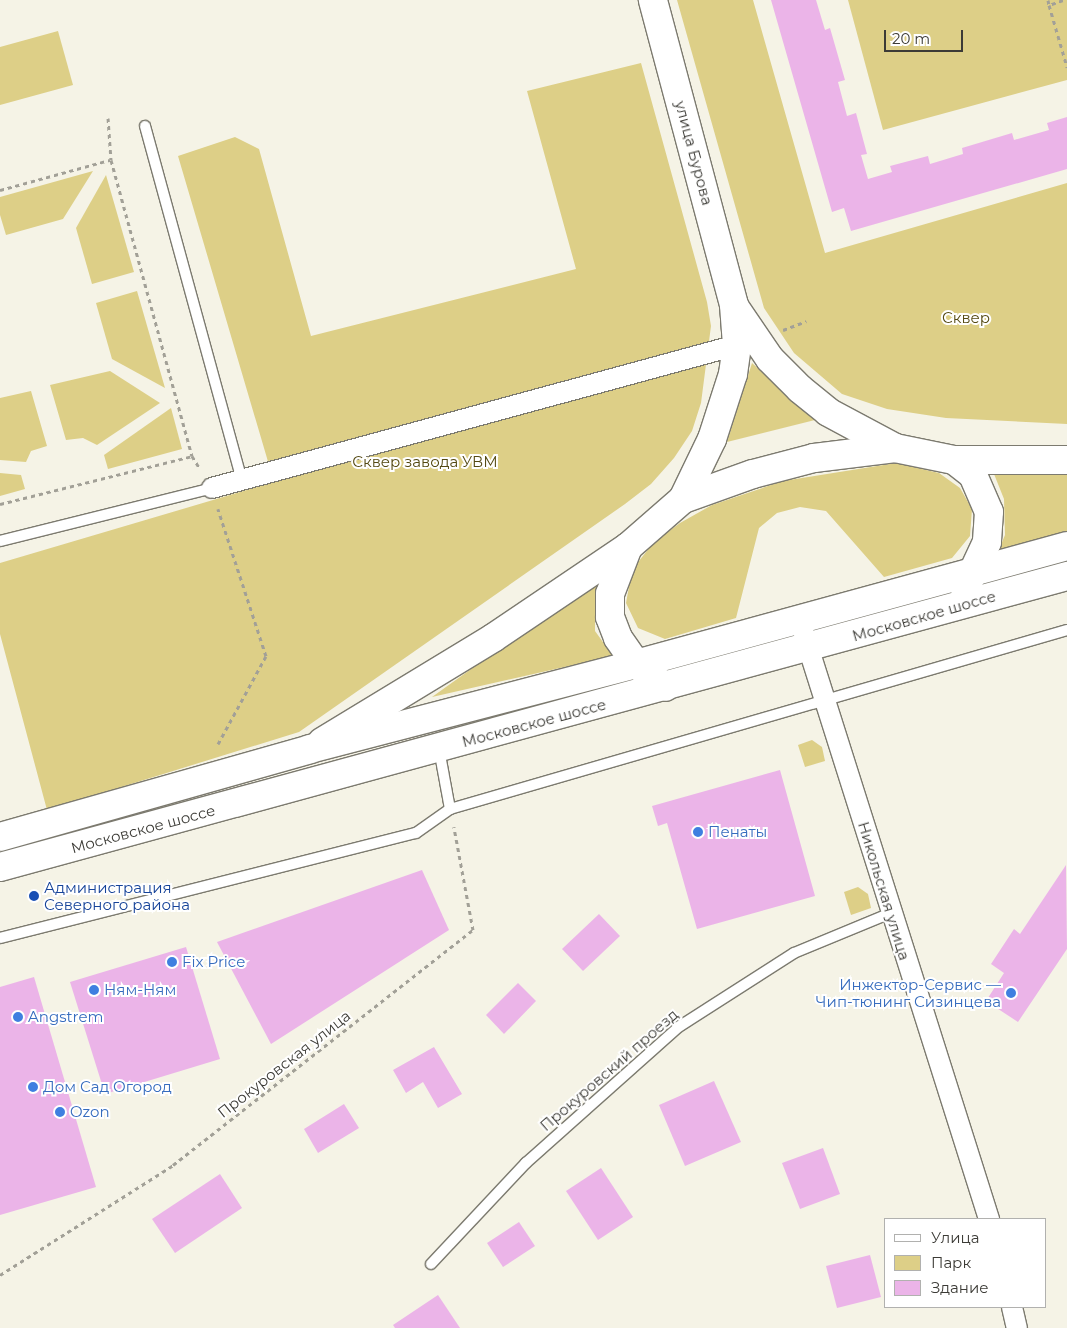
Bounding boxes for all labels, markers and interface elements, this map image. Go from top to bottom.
scale bar [887,20,966,52]
text: 20 m [892,29,930,48]
street label: улица Бурова [671,99,717,207]
park label: Сквер [942,309,990,327]
park label: Сквер завода УВМ [352,453,498,471]
street label: Московское шоссе [850,587,998,645]
street label: Московское шоссе [460,695,608,751]
street label: Московское шоссе [69,801,217,857]
street label: Никольская улица [854,819,914,963]
place label: Пенаты [708,823,767,841]
marker: Пенаты [692,826,704,838]
place label: Администрация Северного района [44,878,190,913]
marker: Администрация Северного района [28,890,40,902]
place label: Fix Price [182,953,245,971]
marker: Fix Price [166,956,178,968]
place label: Инжектор-Сервис — Чип-тюнинг Сизинцева [816,975,1001,1010]
place label: Ням-Ням [104,981,176,999]
marker: Ням-Ням [88,984,100,996]
marker: Инжектор-Сервис — Чип-тюнинг Сизинцева [1005,987,1017,999]
street label: Прокуровский проезд [536,1005,682,1135]
street label: Прокуровская улица [214,1007,354,1121]
place label: Angstrem [28,1008,103,1026]
marker: Angstrem [12,1011,24,1023]
place label: Дом Сад Огород [43,1078,172,1096]
marker: Дом Сад Огород [27,1081,39,1093]
place label: Ozon [70,1103,110,1121]
marker: Ozon [54,1106,66,1118]
legend [884,1218,1047,1308]
text: Улица [931,1228,979,1247]
text: Парк [931,1253,971,1272]
text: Здание [931,1278,989,1297]

